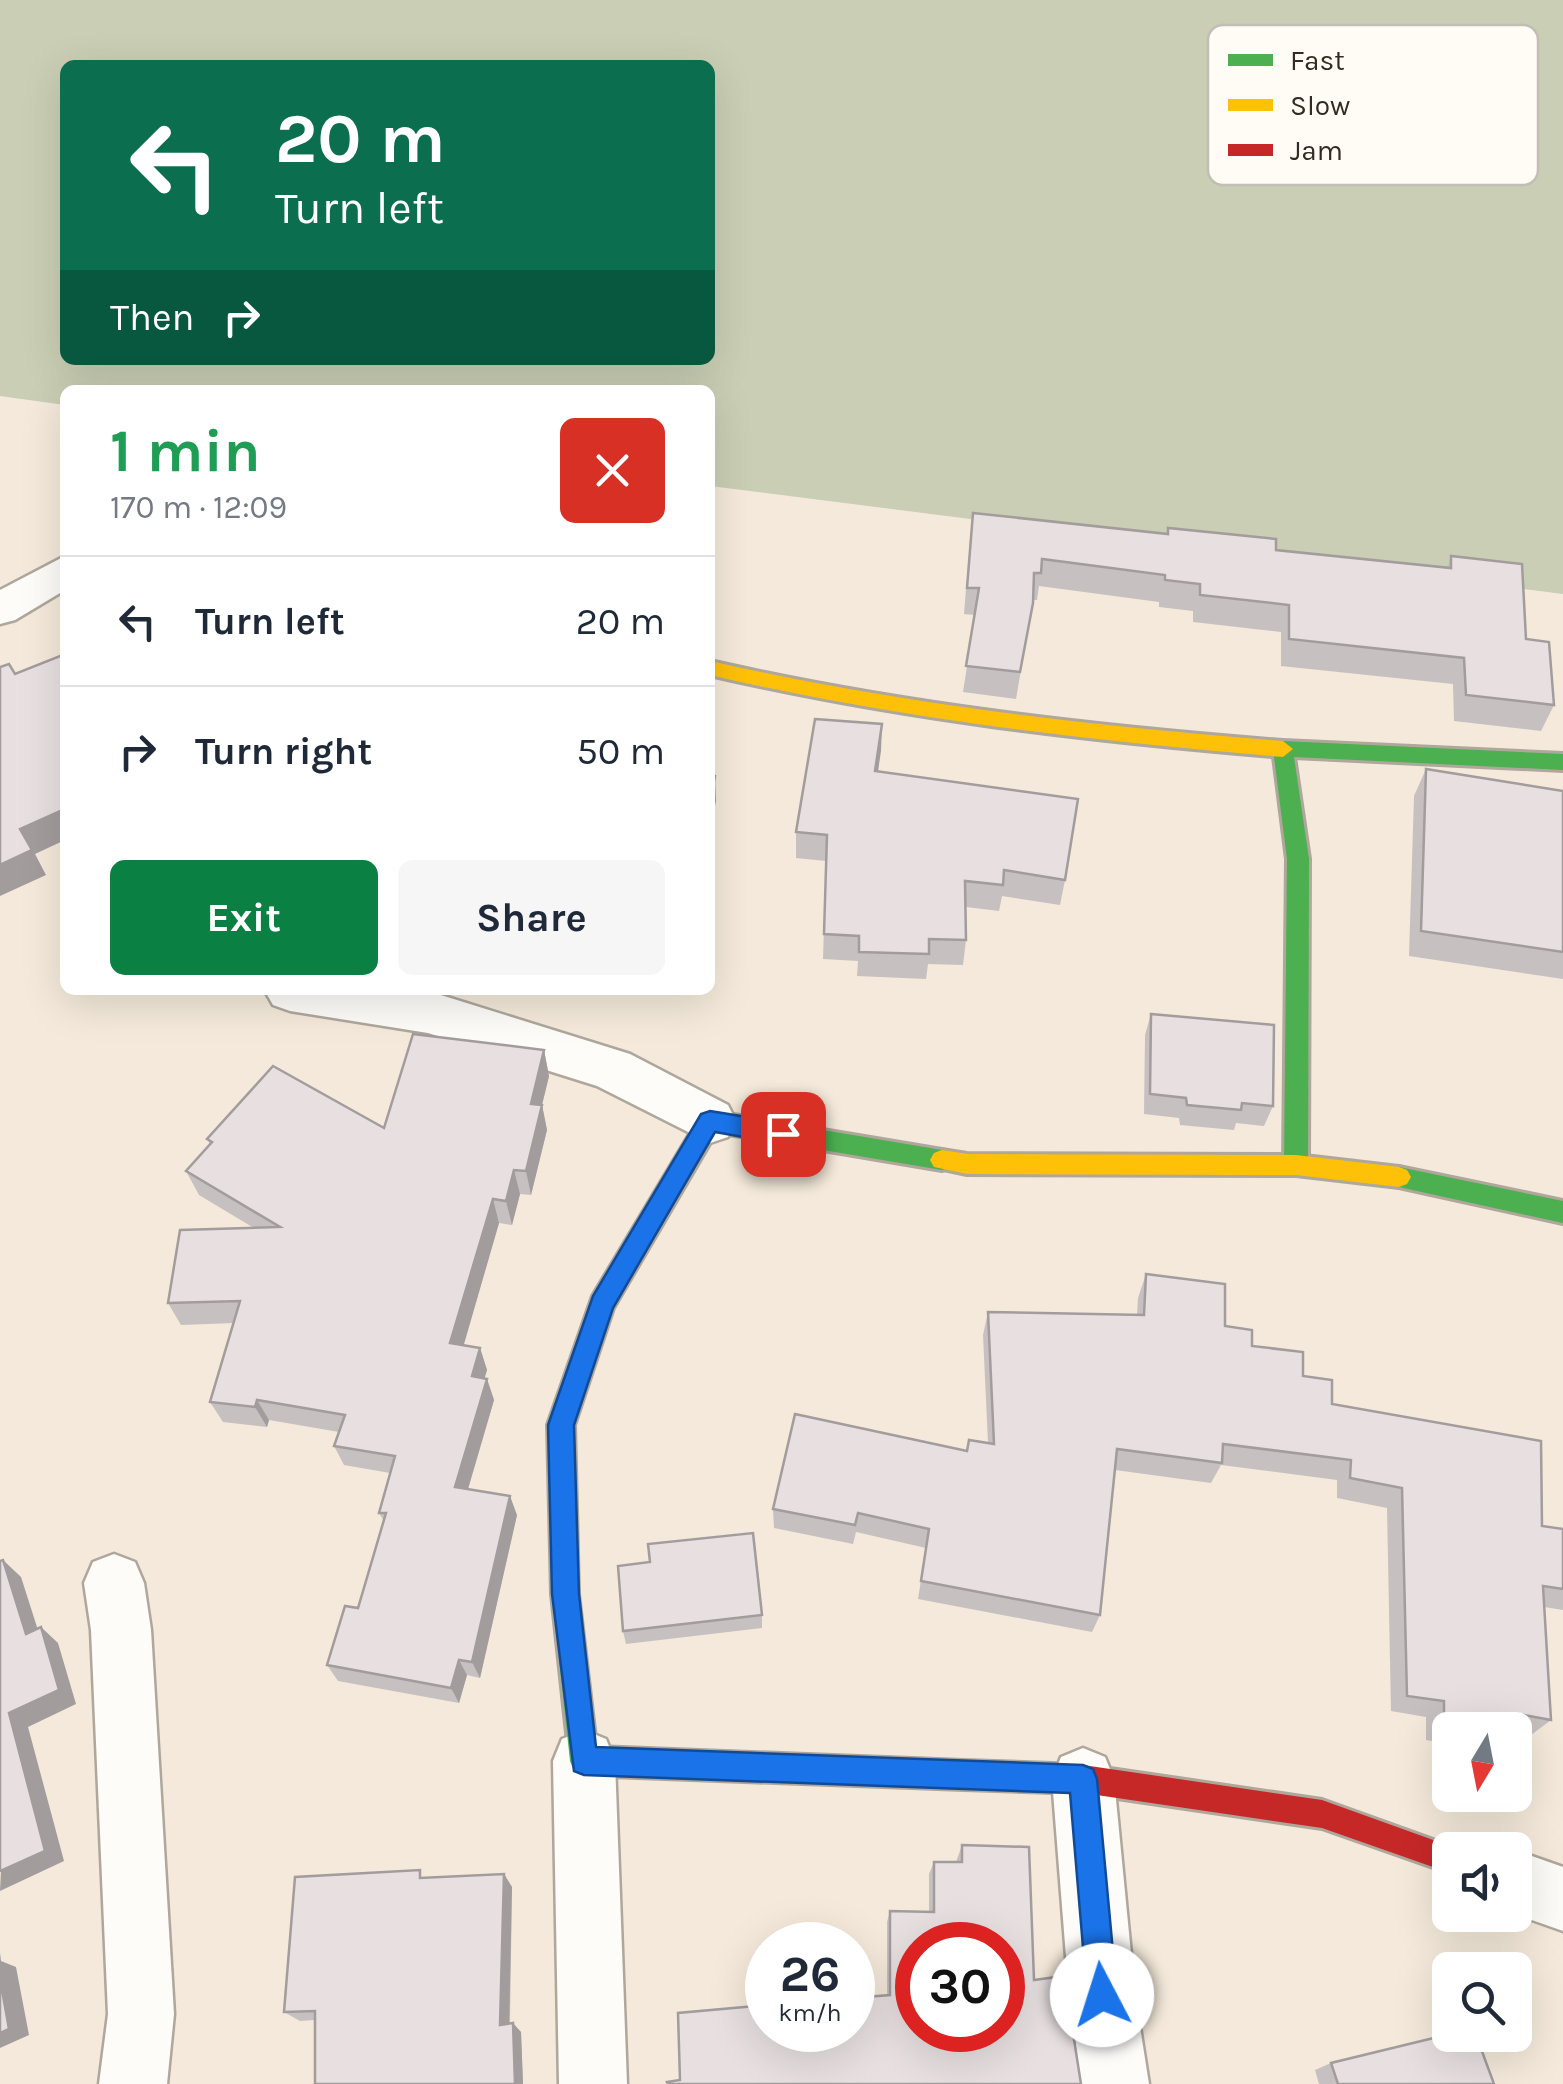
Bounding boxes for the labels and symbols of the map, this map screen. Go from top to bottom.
legend [1208,25,1538,185]
text: Fast [1290,44,1345,77]
text: Slow [1290,89,1350,122]
text: Jam [1290,134,1343,167]
pin [741,1092,826,1177]
north arrow [1432,1712,1532,1812]
speed limit sign: 30 [895,1922,1025,2052]
position arrow [1050,1943,1154,2047]

